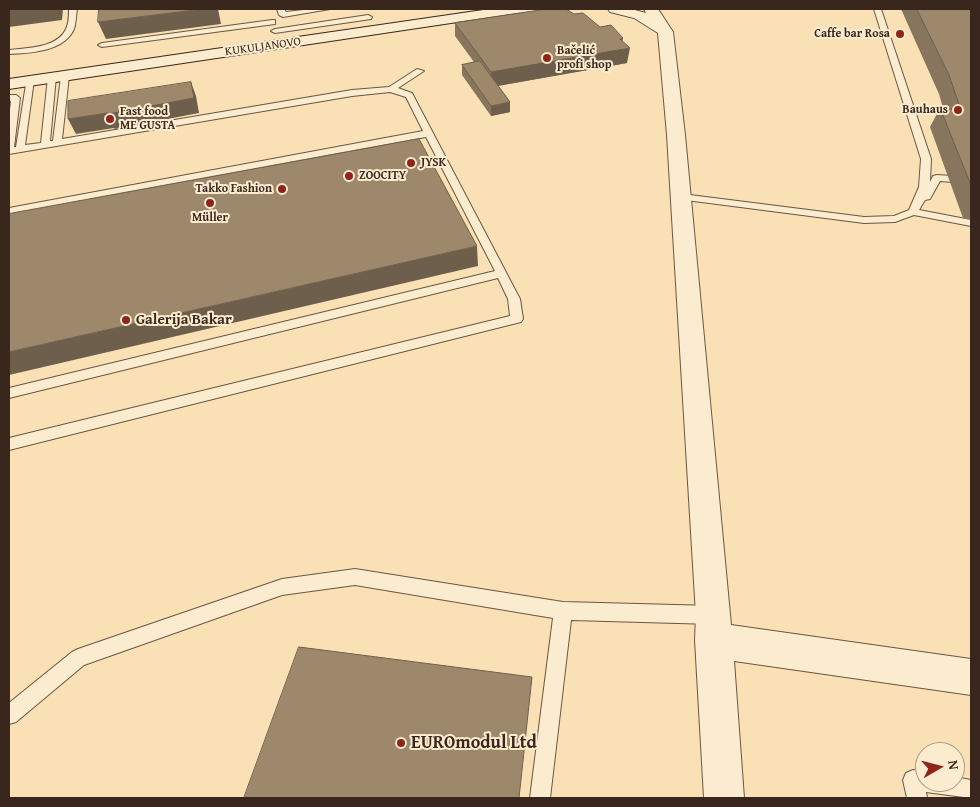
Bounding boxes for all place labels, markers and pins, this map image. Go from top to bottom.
place label: Caffe bar Rosa [814,27,890,41]
marker: Caffe bar Rosa [894,28,906,40]
place label: Bačelić profi shop [557,44,612,72]
marker: Bačelić profi shop [541,52,553,64]
place label: Bauhaus [902,103,948,117]
marker: Bauhaus [952,104,964,116]
place label: Fast food ME GUSTA [120,105,175,133]
marker: Fast food ME GUSTA [104,113,116,125]
place label: JYSK [421,156,446,170]
marker: JYSK [405,157,417,169]
place label: ZOOCITY [359,169,406,183]
marker: ZOOCITY [343,170,355,182]
place label: Takko Fashion [195,182,272,196]
marker: Takko Fashion [276,183,288,195]
marker: Müller [204,197,216,209]
place label: Müller [192,211,228,225]
place label: Galerija Bakar [136,311,232,329]
marker: Galerija Bakar [120,314,132,326]
place label: EUROmodul Ltd [411,732,537,754]
marker: EUROmodul Ltd [395,737,407,749]

